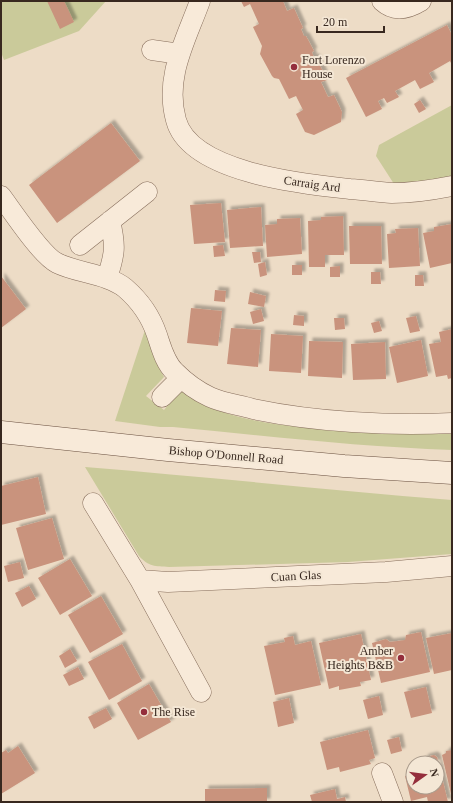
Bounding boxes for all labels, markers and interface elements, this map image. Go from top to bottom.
scale bar [317,8,384,34]
text: 20 m [323,15,348,29]
place label: Fort Lorenzo House [302,53,365,81]
marker: Fort Lorenzo House [289,62,299,72]
street label: Carraig Ard [283,173,341,195]
street label: Bishop O'Donnell Road [168,443,284,467]
street label: Cuan Glas [271,568,322,584]
place label: Amber Heights B&B [327,644,393,672]
marker: Amber Heights B&B [396,653,406,663]
place label: The Rise [152,705,195,719]
marker: The Rise [139,707,149,717]
north arrow [405,755,445,795]
text: N [428,767,441,778]

